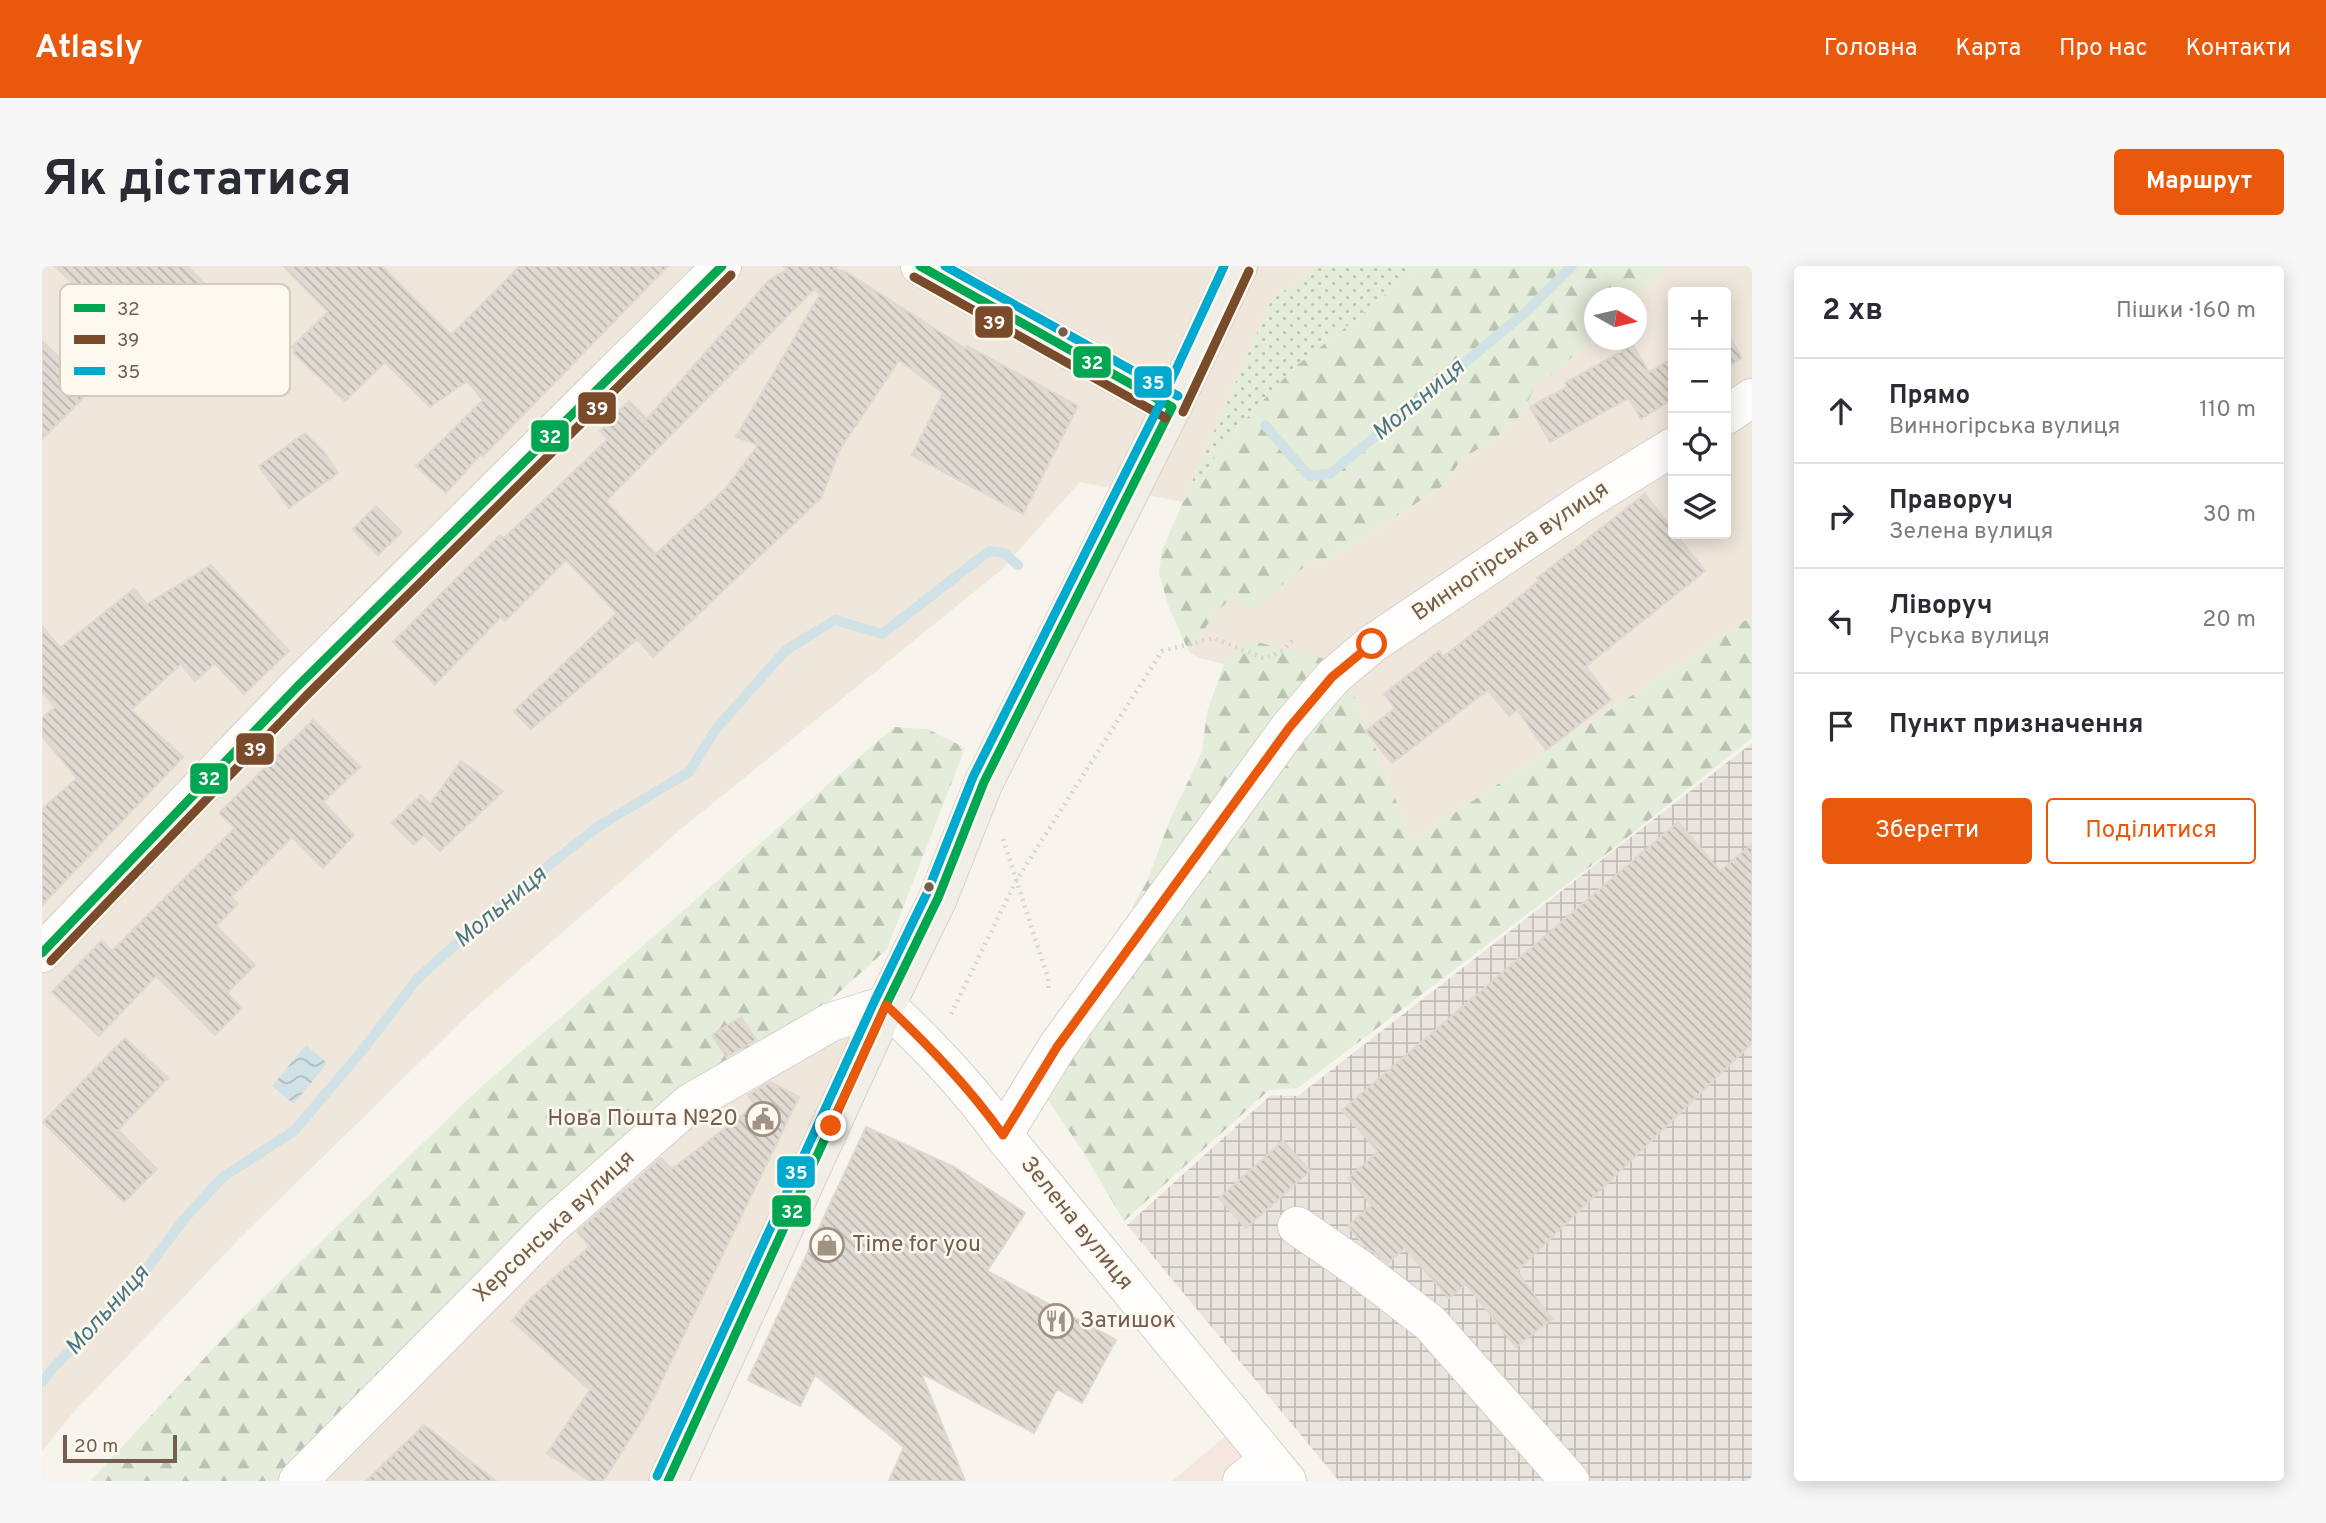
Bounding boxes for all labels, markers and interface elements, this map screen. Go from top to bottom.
text: Atlasly [35,28,143,70]
text: Головна [1824,34,1917,64]
text: Карта [1955,34,2021,64]
text: Про нас [2059,34,2147,64]
text: Контакти [2185,34,2291,64]
button: Маршрут [2114,149,2284,215]
text: Як дістатися [42,151,352,213]
legend [60,284,290,396]
north arrow [1584,287,1647,350]
map controls [1668,287,1731,539]
button: + [1668,287,1731,350]
text: 2 хв [1822,293,1883,330]
text: Пішки · 160 m [2116,297,2256,326]
text: 32 [117,298,140,322]
line badge: 39 [974,305,1014,339]
text: 39 [982,312,1006,336]
unlabelled marker [1056,325,1070,339]
text: 39 [117,329,139,353]
line badge: 32 [1072,345,1112,379]
button: − [1668,350,1731,413]
text: 32 [1081,352,1103,376]
water label: Мольниця [1366,353,1472,448]
text: 35 [117,361,140,385]
line badge: 35 [1133,365,1173,399]
text: 35 [1142,372,1165,396]
text: Прямо [1889,380,1970,413]
line badge: 39 [577,391,617,425]
icon: ahead [1822,392,1860,430]
text: 110 m [2199,396,2256,425]
text: 39 [585,398,609,422]
button: locate [1668,413,1731,476]
text: Винногірська вулиця [1889,413,2120,442]
line badge: 32 [530,419,570,453]
text: 32 [539,426,561,450]
street label: Винногірська вулиця [1407,475,1615,629]
button: layers [1668,476,1731,539]
text: Праворуч [1889,485,2013,518]
icon: right [1822,497,1860,535]
text: 30 m [2203,501,2256,530]
text: Зелена вулиця [1889,518,2053,547]
text: Ліворуч [1889,590,1992,623]
icon: left [1822,602,1860,640]
text: 20 m [2202,606,2256,635]
text: Руська вулиця [1889,623,2050,652]
route start [1356,628,1387,659]
icon: arrive [1822,707,1860,745]
text: Пункт призначення [1889,709,2143,742]
line badge: 39 [235,732,275,766]
text: 39 [243,739,267,763]
line badge: 32 [189,762,229,795]
text: 32 [198,768,220,792]
button: Зберегти [1822,798,2032,864]
button: Поділитися [2046,798,2256,864]
water label: Мольниця [448,860,554,955]
unlabelled marker [922,880,936,894]
public building icon: Нова Пошта №20 [744,1100,782,1138]
place label: Нова Пошта №20 [547,1105,738,1134]
route end [815,1110,846,1141]
street label: Херсонська вулиця [468,1145,642,1309]
street label: Зелена вулиця [1013,1151,1139,1297]
line badge: 35 [776,1155,816,1189]
text: 35 [785,1162,808,1186]
line badge: 32 [771,1194,812,1228]
text: 32 [781,1201,803,1225]
shop icon: Time for you [808,1226,846,1264]
place label: Time for you [852,1231,981,1260]
water label: Мольниця [59,1259,157,1363]
restaurant icon: Затишок [1037,1302,1075,1340]
place label: Затишок [1080,1307,1176,1336]
scale bar [63,1432,177,1464]
text: 20 m [74,1435,118,1459]

